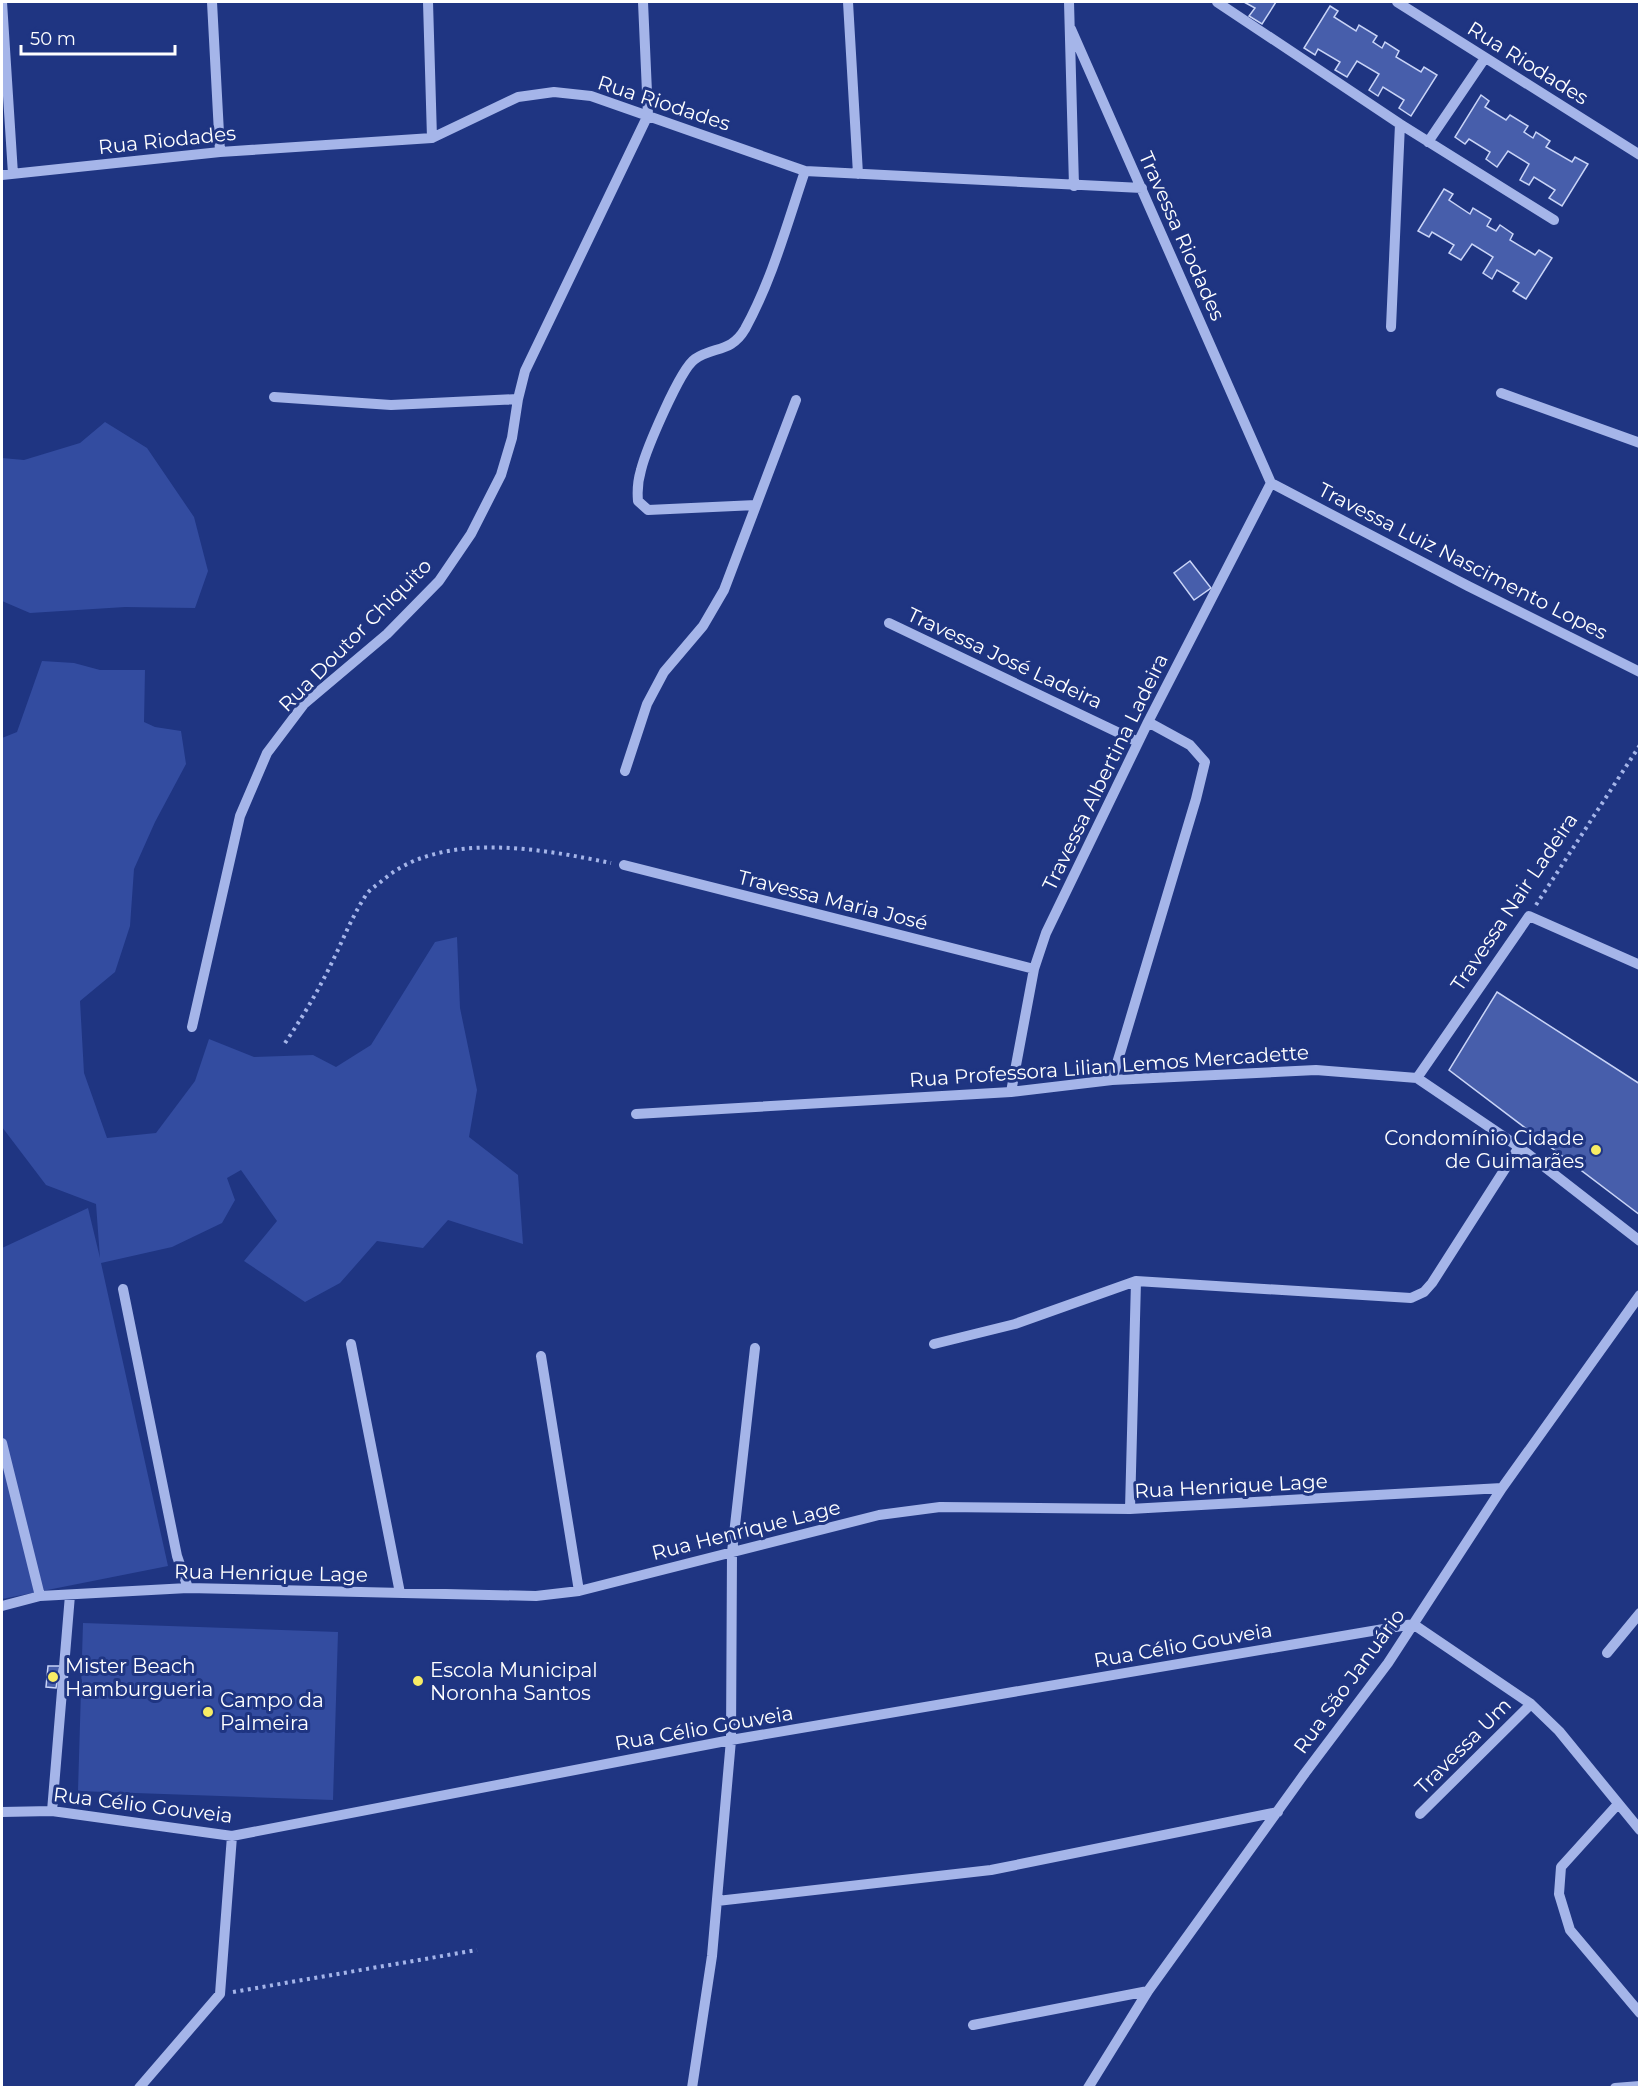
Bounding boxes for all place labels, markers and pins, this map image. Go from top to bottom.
place label: Condomínio Cidade de Guimarães [1384,1126,1584,1173]
marker: Condomínio Cidade de Guimarães [1589,1143,1603,1157]
place label: Mister Beach Hamburgueria [65,1654,213,1701]
place label: Escola Municipal Noronha Santos [430,1658,598,1705]
marker: Mister Beach Hamburgueria [46,1670,60,1684]
marker: Escola Municipal Noronha Santos [411,1674,425,1688]
place label: Campo da Palmeira [220,1688,324,1735]
marker: Campo da Palmeira [201,1705,215,1719]

